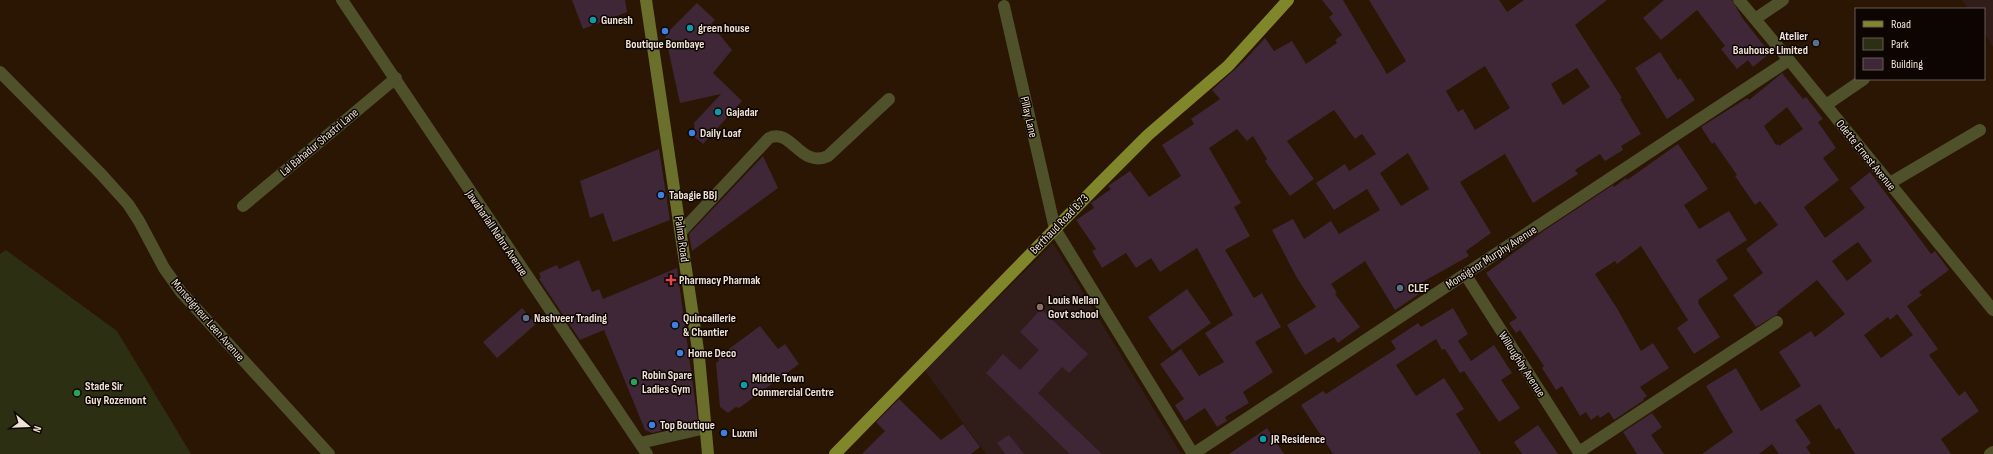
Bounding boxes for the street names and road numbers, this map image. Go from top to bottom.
street label: Pillay Lane [1016,95,1041,139]
street label: Lal Bahadur Shastri Lane [277,105,362,180]
street label: Odette Ernest Avenue [1832,117,1899,194]
street label: Jawaharlall Nehru Avenue [462,187,531,279]
street label: Berthaud Road B.73 [1027,191,1092,258]
street label: Palma Road [671,215,692,263]
street label: Monsignor Murphy Avenue [1443,222,1540,292]
street label: Monseigneur Leen Avenue [168,276,248,365]
street label: Willoughby Avenue [1495,329,1548,400]

